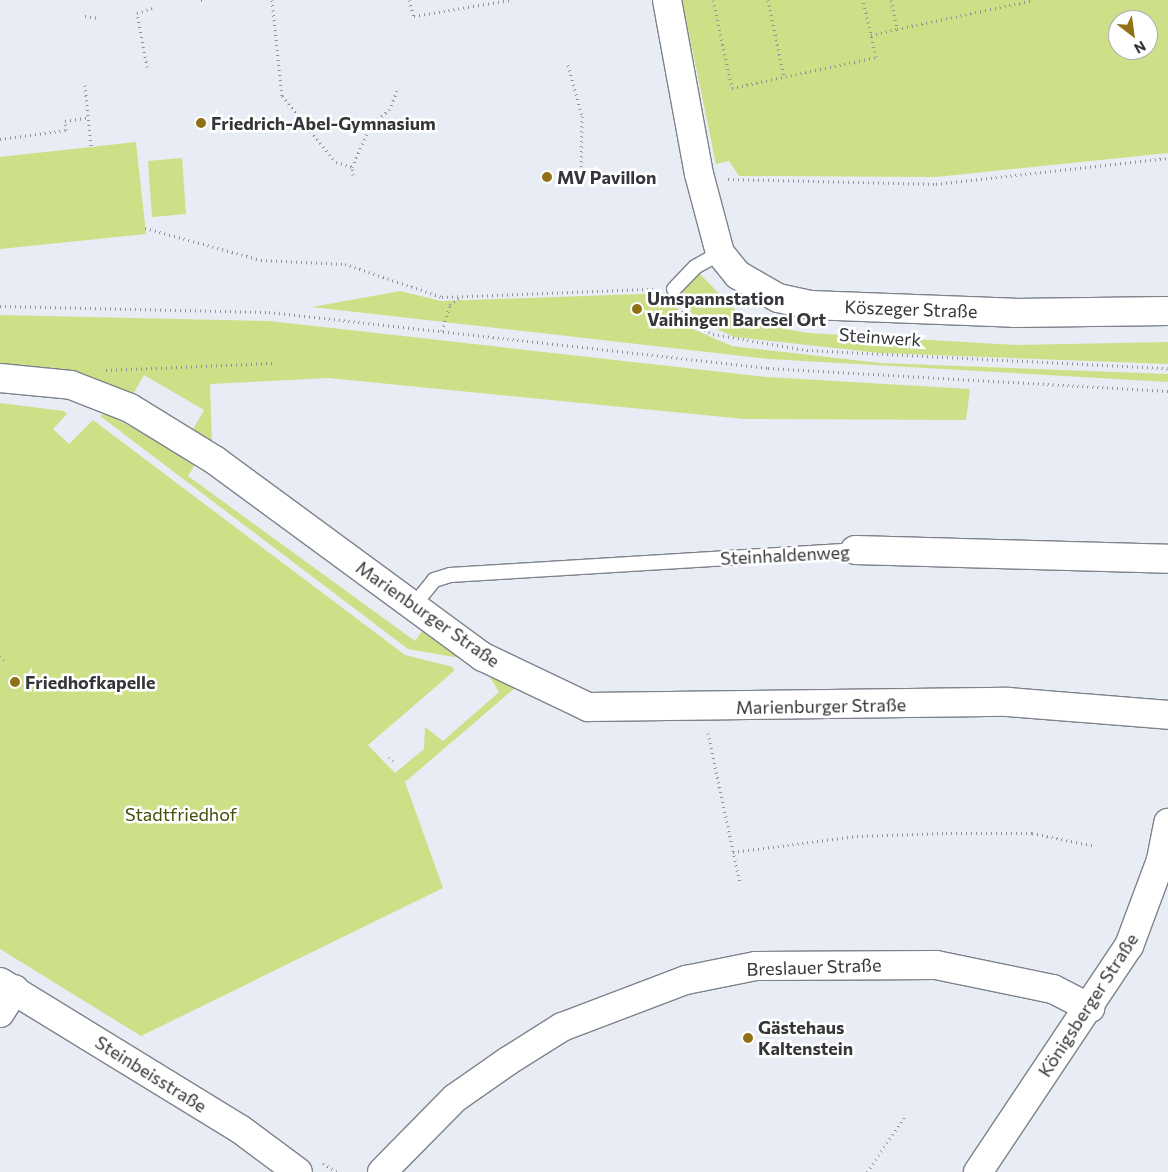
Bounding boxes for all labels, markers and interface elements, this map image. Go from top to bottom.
north arrow [1108,10,1158,60]
text: N [1131,38,1149,58]
place label: Friedrich-Abel-Gymnasium [211,112,436,134]
marker: Friedrich-Abel-Gymnasium [195,117,207,129]
place label: MV Pavillon [557,166,656,188]
marker: MV Pavillon [541,171,553,183]
place label: Umspannstation Vaihingen Baresel Ort [647,288,826,330]
street label: Köszeger Straße [844,296,978,322]
marker: Umspannstation Vaihingen Baresel Ort [631,303,643,315]
street label: Steinwerk [838,323,922,351]
street label: Steinhaldenweg [720,541,850,569]
street label: Marienburger Straße [352,556,504,672]
place label: Friedhofkapelle [25,671,155,693]
marker: Friedhofkapelle [9,676,21,688]
street label: Marienburger Straße [736,694,906,718]
park label: Stadtfriedhof [125,803,237,825]
street label: Königsberger Straße [1034,929,1142,1081]
street label: Breslauer Straße [746,954,882,980]
place label: Gästehaus Kaltenstein [758,1017,853,1060]
street label: Steinbeisstraße [91,1031,211,1117]
marker: Gästehaus Kaltenstein [742,1032,754,1044]

